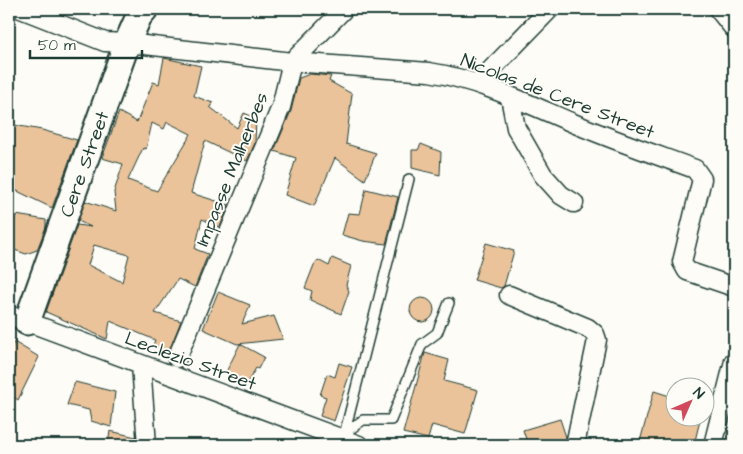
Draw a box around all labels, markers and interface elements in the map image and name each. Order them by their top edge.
scale bar [30,28,142,60]
text: 50 m [38,35,76,56]
street label: Nicolas de Cere Street [457,47,659,146]
street label: Impasse Malherbes [189,89,276,251]
street label: Cere Street [54,107,117,221]
street label: Leclezio Street [121,325,260,398]
north arrow [666,376,716,426]
text: N [688,383,709,404]

